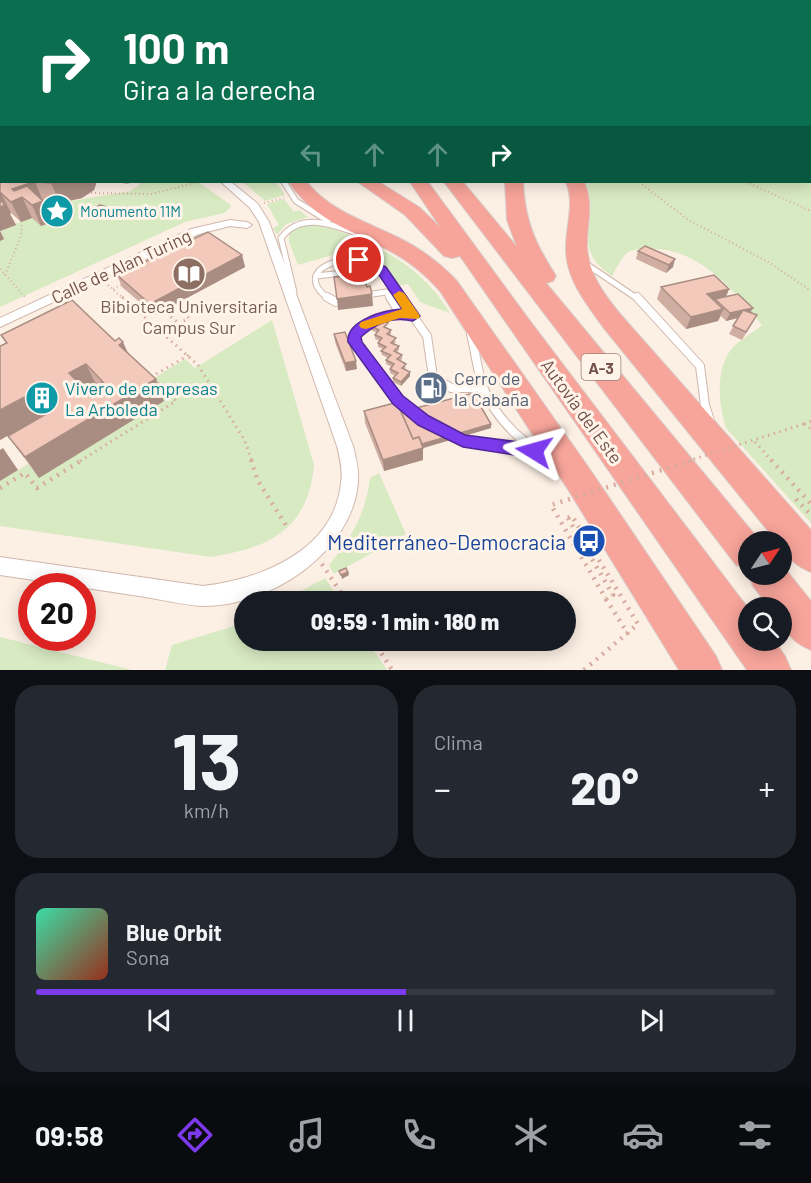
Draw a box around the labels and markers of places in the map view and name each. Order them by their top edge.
place icon: Monumento 11M [39,193,75,229]
place label: Monumento 11M [80,202,181,220]
pin [333,234,384,285]
library icon: Bibioteca Universitaria Campus Sur [171,256,207,292]
place label: Bibioteca Universitaria Campus Sur [100,295,278,338]
place label: Cerro de la Cabaña [454,367,529,410]
fuel station icon: Cerro de la Cabaña [413,370,449,406]
place label: Vivero de empresas La Arboleda [65,377,218,420]
building icon: Vivero de empresas La Arboleda [24,380,60,416]
bus stop icon: Mediterráneo-Democracia [571,523,607,559]
place label: Mediterráneo-Democracia [327,529,566,554]

